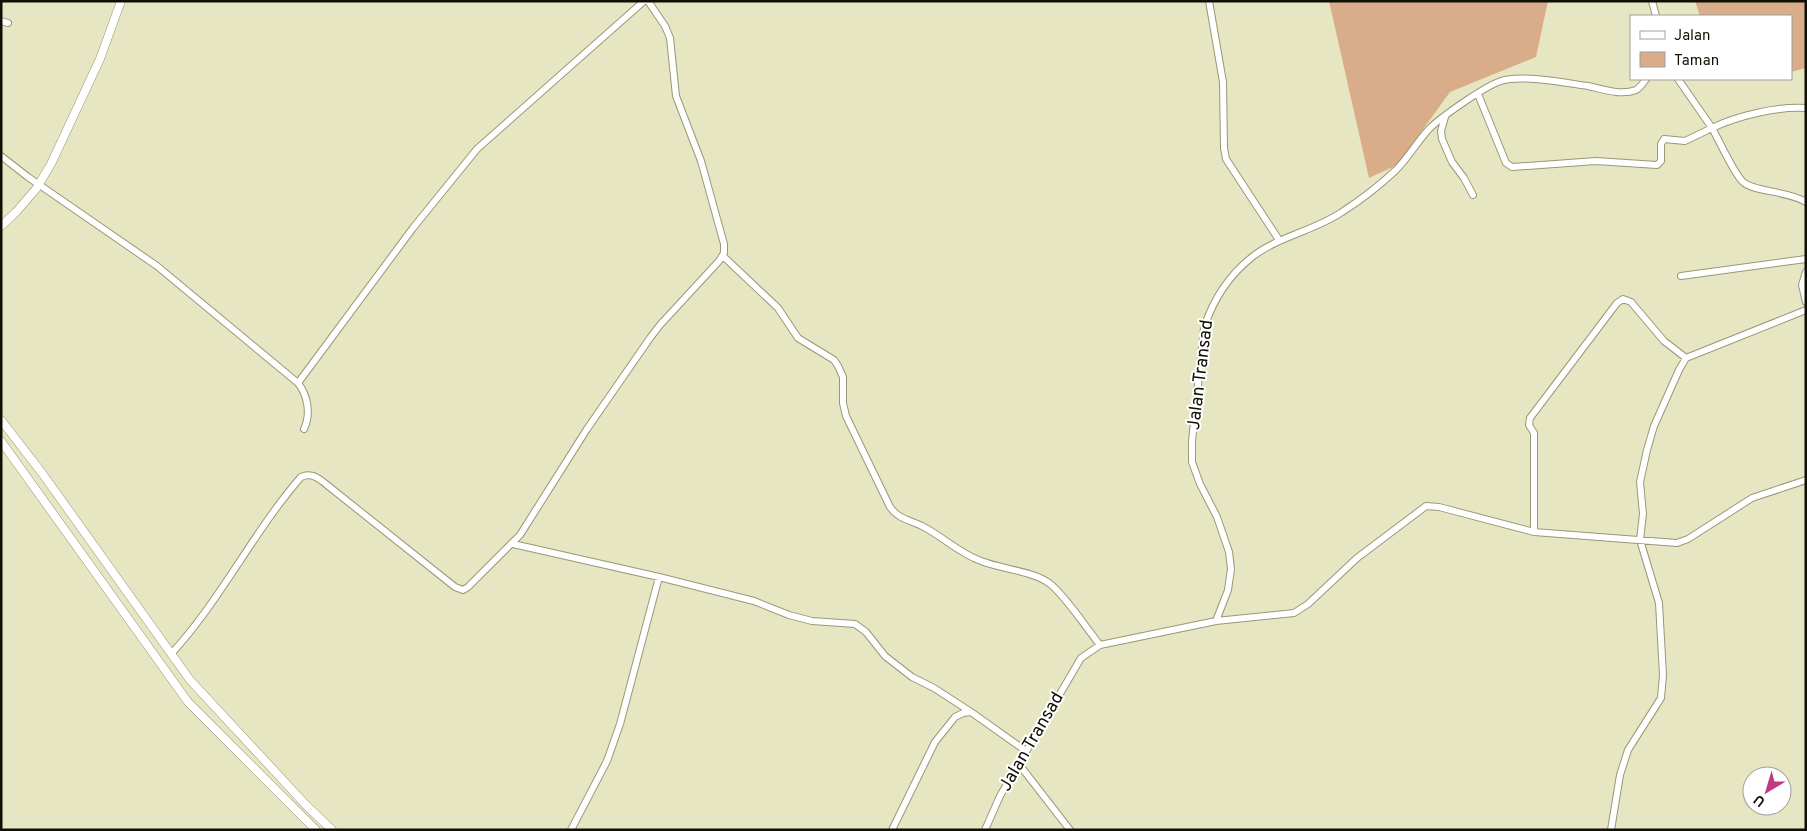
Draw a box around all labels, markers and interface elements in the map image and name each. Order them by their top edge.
legend [1630,15,1792,80]
text: Jalan [1674,27,1711,46]
text: Taman [1674,52,1719,71]
street label: Jalan Transad [1183,319,1219,431]
street label: Jalan Transad [994,688,1070,796]
north arrow [1742,766,1792,816]
text: U [1751,790,1769,810]

